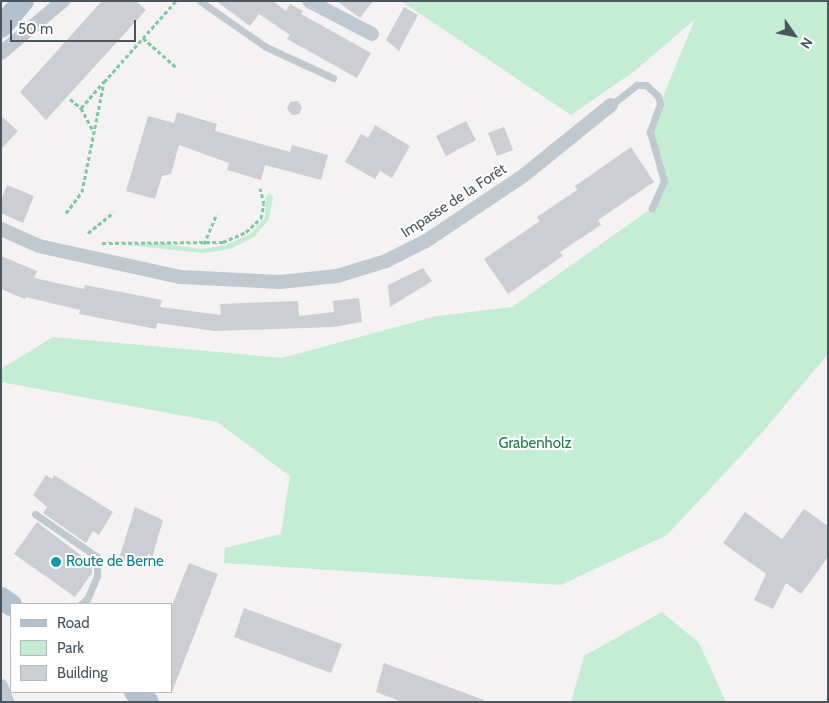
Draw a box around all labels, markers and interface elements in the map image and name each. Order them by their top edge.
scale bar [12,10,139,42]
north arrow [769,10,819,60]
text: 50 m [18,20,53,38]
text: N [796,34,817,52]
street label: Impasse de la Forêt [398,160,510,242]
park label: Grabenholz [498,435,572,453]
place label: Route de Berne [66,553,164,571]
marker: Route de Berne [50,556,62,568]
legend [10,603,172,693]
text: Road [57,614,90,632]
text: Park [57,639,84,657]
text: Building [57,664,108,682]

